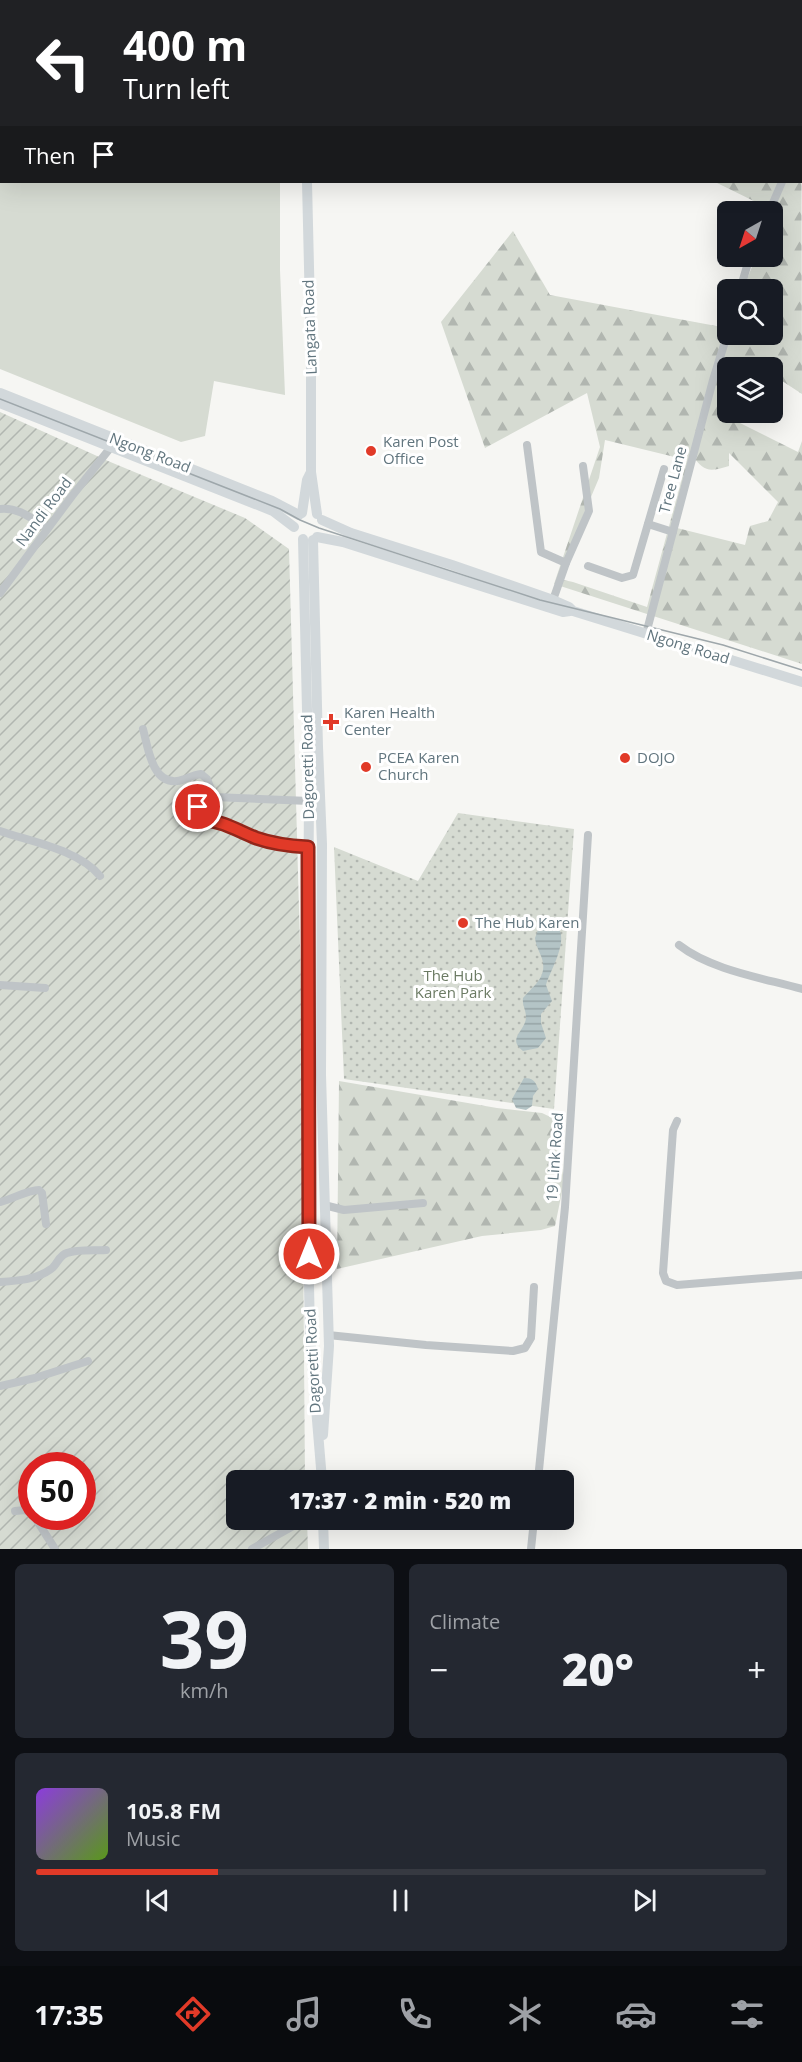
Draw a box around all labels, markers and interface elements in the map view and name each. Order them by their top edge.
text: 400 m [123,16,247,73]
icon: left [24,24,102,102]
text: Turn left [123,70,230,107]
icon: arrive [87,138,120,171]
text: Then [24,140,75,170]
north arrow [717,201,783,267]
map controls [717,201,783,423]
street label: Langata Road [297,279,321,375]
button: search [717,279,783,345]
button: layers [717,357,783,423]
street label: Ngong Road [107,427,194,477]
place label: Karen Post Office [383,431,459,468]
marker: Karen Post Office [364,444,378,458]
street label: Tree Lane [653,444,691,516]
street label: Nandi Road [11,473,76,550]
street label: Ngong Road [644,624,732,668]
place label: Karen Health Center [344,702,435,739]
marker: Karen Health Center [322,713,340,731]
street label: Dagoretti Road [296,714,318,820]
place label: PCEA Karen Church [378,747,459,784]
place label: DOJO [637,747,675,767]
marker: DOJO [618,751,632,765]
marker: PCEA Karen Church [359,760,373,774]
pin [172,781,223,832]
icon: arrive [181,790,214,823]
place label: The Hub Karen [475,912,579,932]
marker: The Hub Karen [456,916,470,930]
park label: The Hub Karen Park [415,965,491,1002]
street label: 19 Link Road [541,1112,567,1202]
position arrow [277,1222,341,1286]
street label: Dagoretti Road [299,1308,325,1414]
speed limit sign: 50 [18,1452,96,1530]
text: 17:37 · 2 min · 520 m [289,1485,511,1515]
text: 39 [160,1585,249,1691]
text: Climate [430,1608,500,1635]
text: 20° [562,1638,634,1699]
text: − [430,1647,448,1692]
text: + [747,1647,766,1692]
text: km/h [180,1677,229,1704]
text: 105.8 FM [126,1795,221,1825]
text: Music [126,1825,180,1852]
icon: previous [141,1884,174,1917]
icon: pause [384,1884,417,1917]
icon: next [628,1884,661,1917]
icon: directions [172,1993,214,2035]
icon: music [283,1993,325,2035]
icon: phone [394,1993,436,2035]
icon: climate [504,1993,546,2035]
icon: car [615,1993,657,2035]
icon: filters [726,1993,768,2035]
text: 17:35 [34,1996,104,2033]

